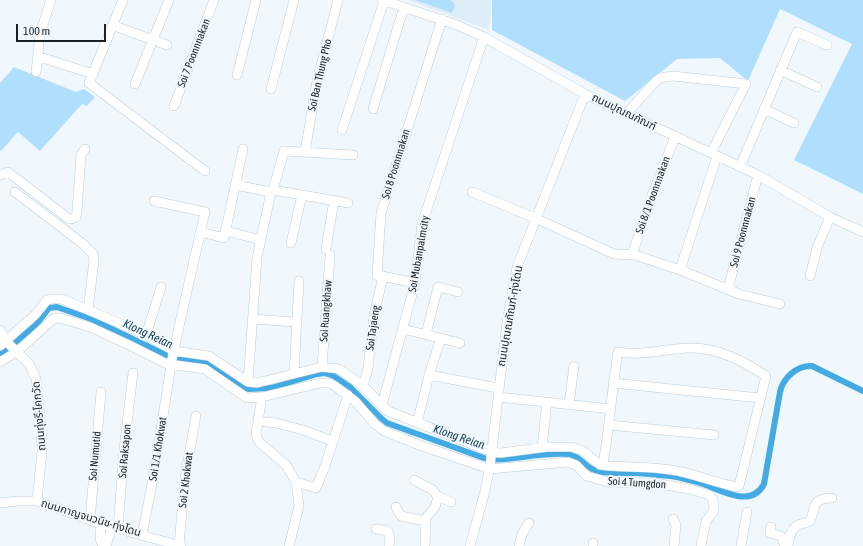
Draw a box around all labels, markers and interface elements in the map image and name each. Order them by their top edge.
scale bar [18,16,108,42]
street label: Soi 7 Poonnnakan [175,17,213,89]
text: 100 m [23,24,50,38]
street label: Soi Ban Thung Pho [305,38,335,112]
street label: ถนนปุณณกัณฑ์ [590,91,658,133]
street label: Soi 8 Poonnnakan [379,127,413,201]
street label: Soi 8/1 Poonnnakan [633,154,673,236]
street label: Soi 9 Poonnnakan [727,195,759,269]
street label: Soi Mubanpalmcity [406,215,432,293]
street label: ถนนปุณณกัณฑ์-ทุ่งโดน [495,264,525,368]
street label: Soi Ruangkhaw [317,280,335,342]
street label: Soi Tajaeng [363,304,383,352]
water label: Klong Reian [121,316,175,352]
street label: ถนนทุ่งรี-โคกวัด [29,381,49,451]
street label: Soi 1/1 Khokwat [146,416,170,482]
water label: Klong Reian [431,422,487,452]
street label: Soi Raksapon [116,424,134,478]
street label: Soi Numutid [86,431,104,481]
street label: Soi 2 Khokwat [176,451,196,509]
street label: Soi 4 Tumgdon [607,474,667,492]
street label: ถนนกาญจนวนิช-ทุ่งโดน [39,496,143,540]

